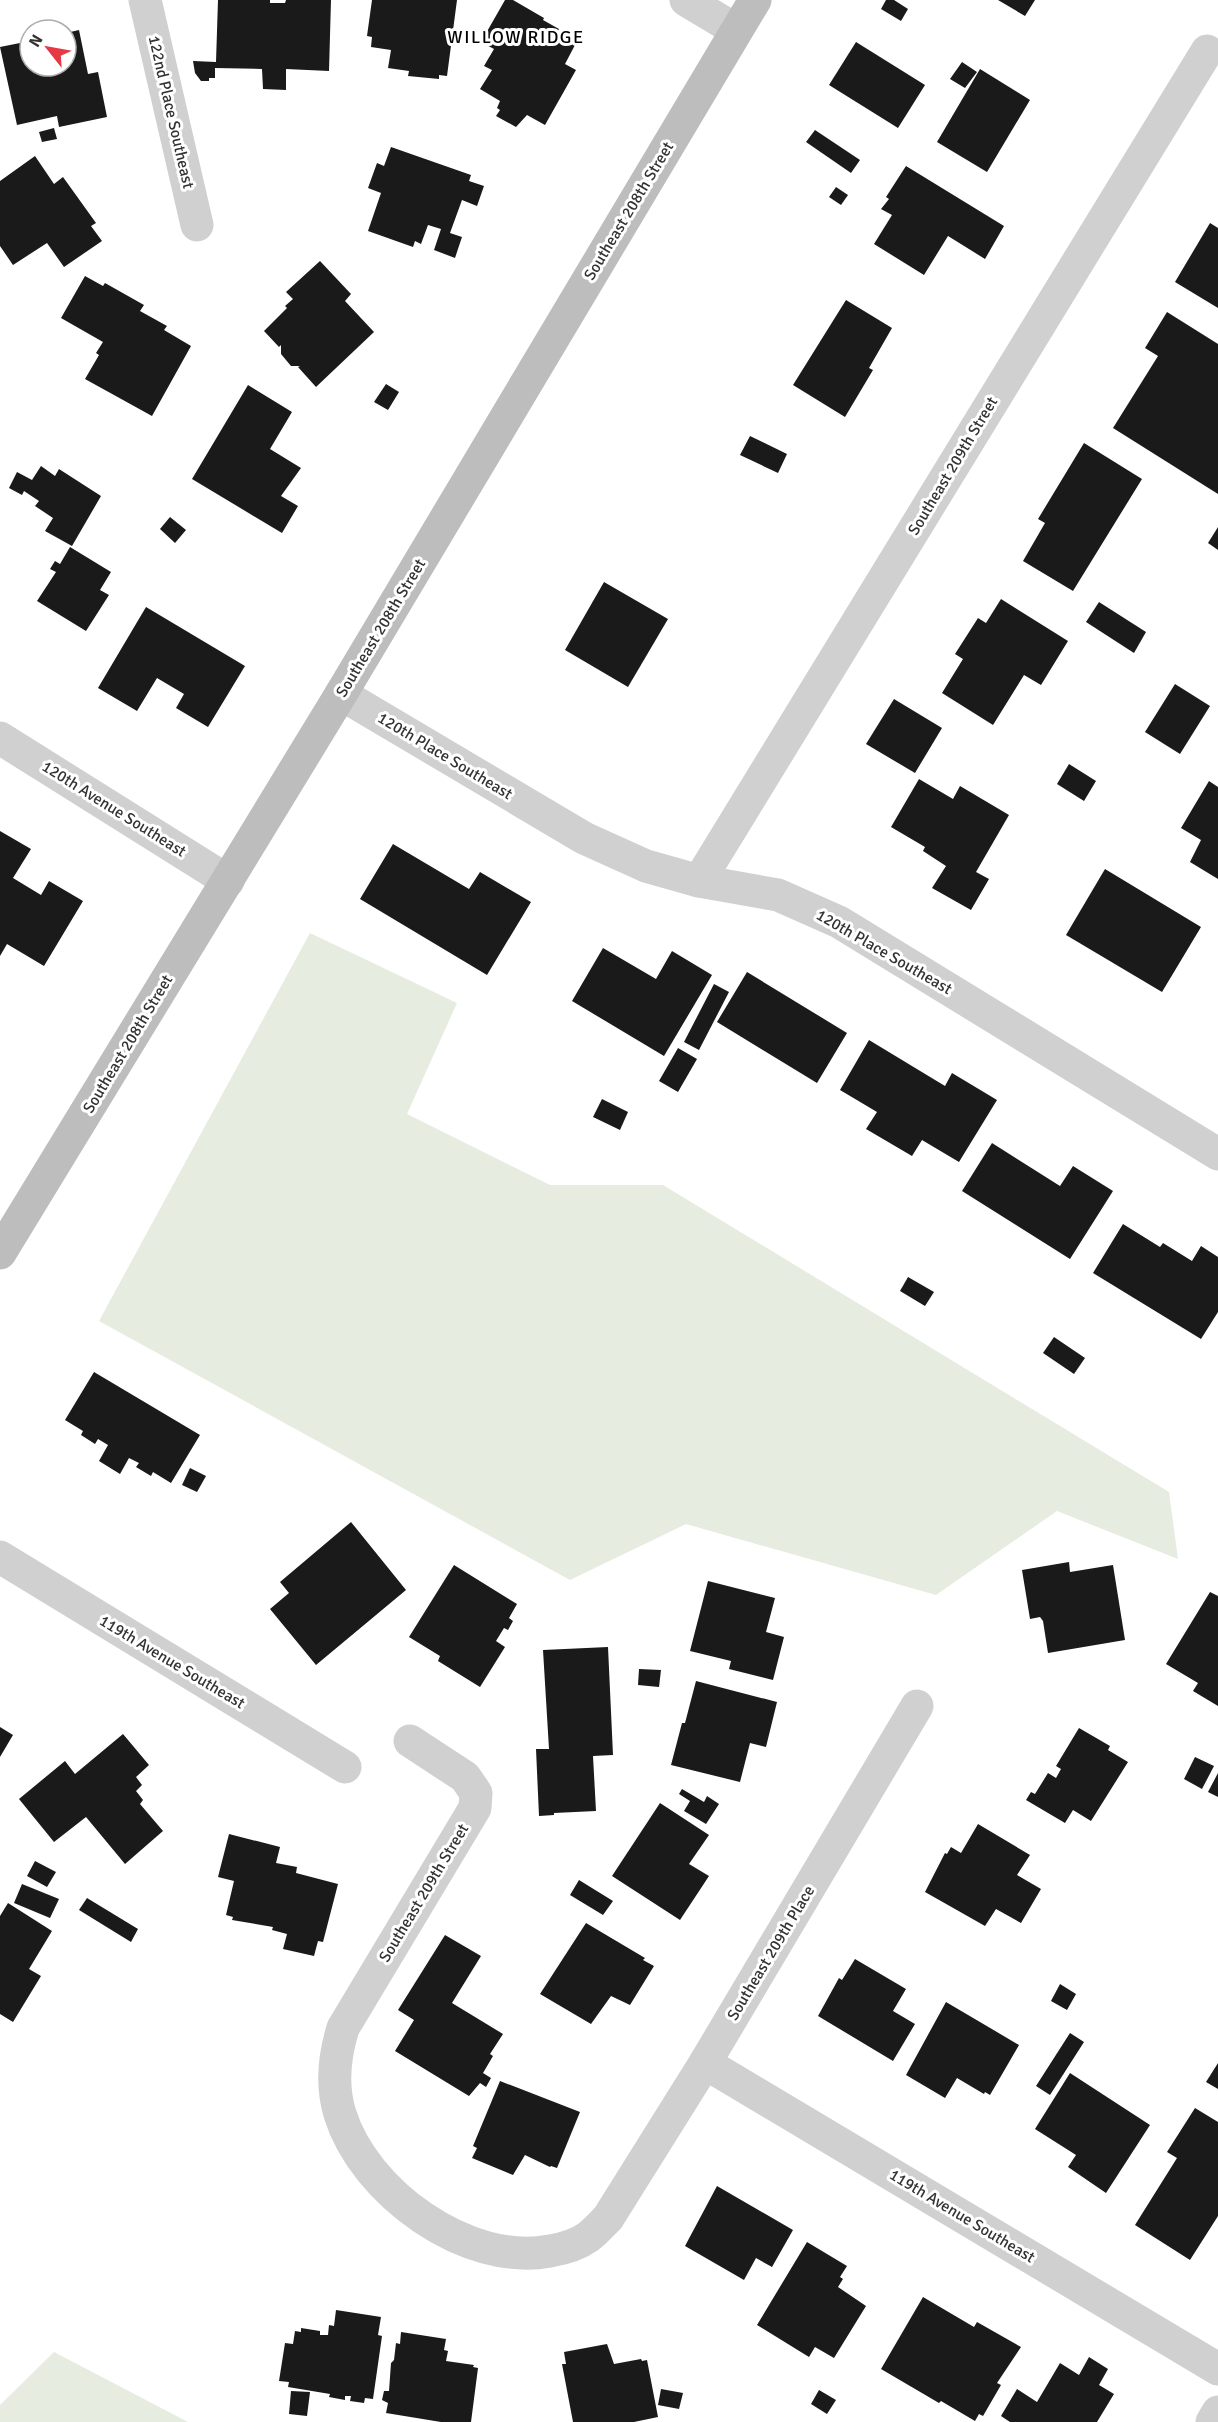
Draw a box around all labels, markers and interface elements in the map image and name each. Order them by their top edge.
north arrow [18,18,78,78]
district label: WILLOW RIDGE [447,26,585,48]
text: N [25,31,47,51]
street label: 122nd Place Southeast [144,34,198,191]
street label: Southeast 208th Street [580,138,678,284]
street label: Southeast 209th Street [904,393,1002,539]
street label: Southeast 208th Street [332,555,430,701]
street label: 120th Place Southeast [374,708,516,804]
street label: 120th Avenue Southeast [38,756,190,862]
street label: 120th Place Southeast [812,905,956,999]
street label: Southeast 208th Street [79,971,177,1117]
street label: 119th Avenue Southeast [96,1611,249,1714]
street label: Southeast 209th Street [375,1820,473,1966]
street label: Southeast 209th Place [723,1882,819,2024]
street label: 119th Avenue Southeast [886,2165,1039,2268]

